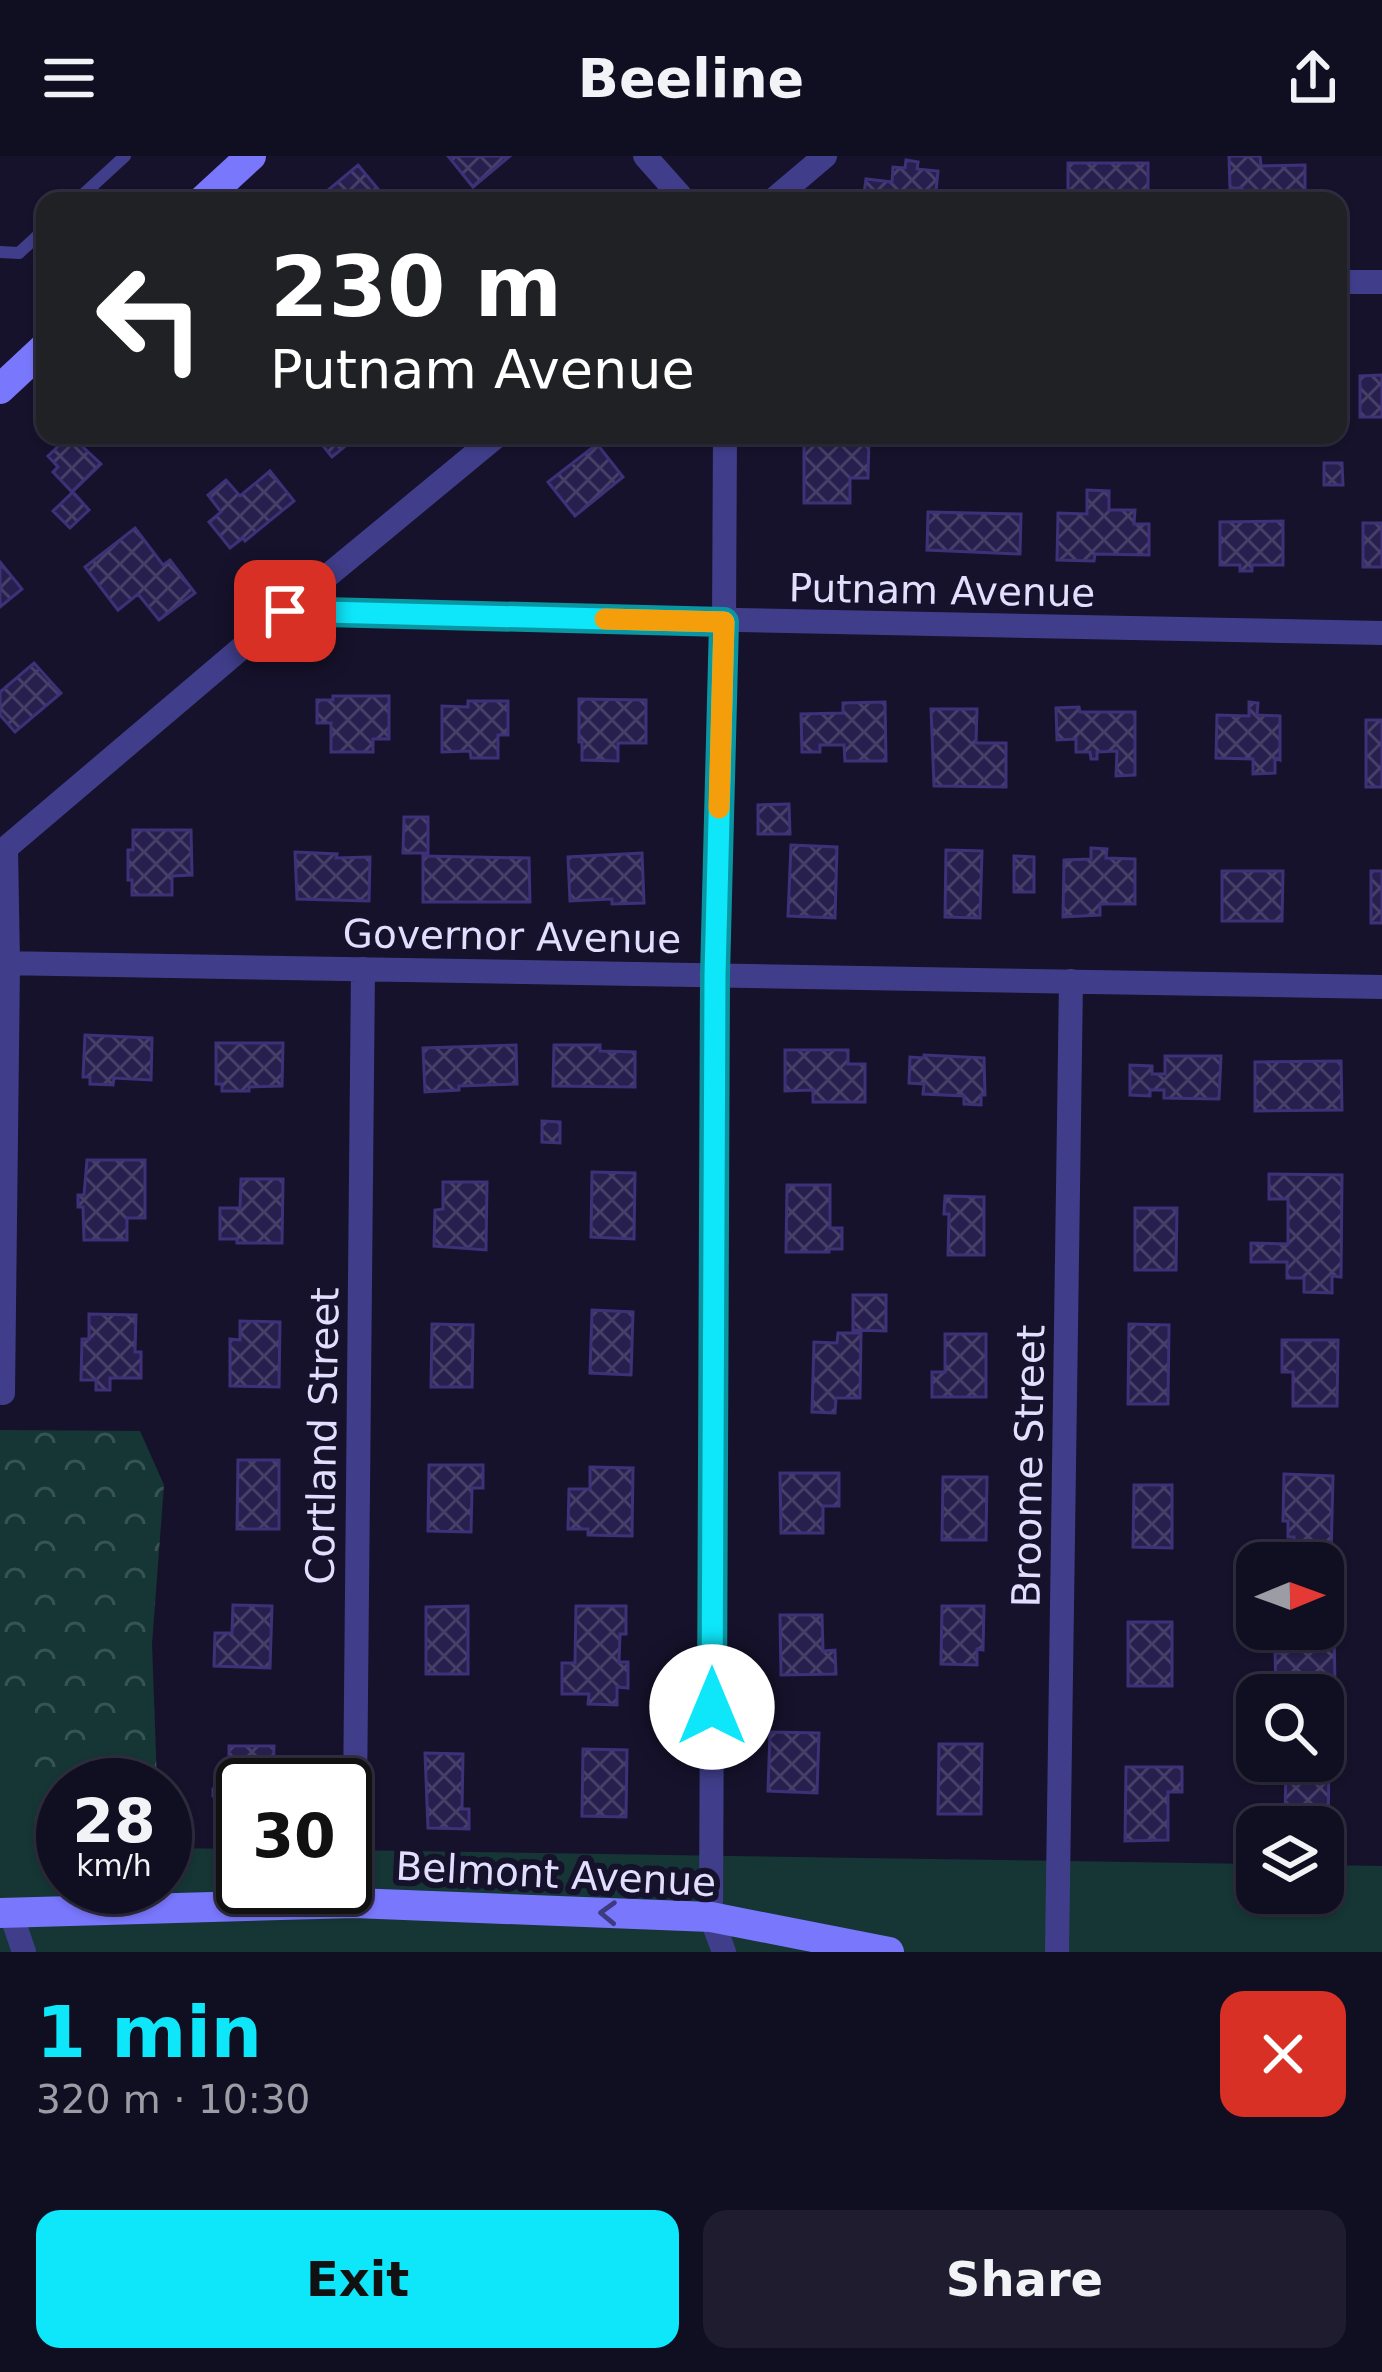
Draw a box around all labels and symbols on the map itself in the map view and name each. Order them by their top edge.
pin [234,560,336,662]
street label: Putnam Avenue [788,565,1096,616]
street label: Governor Avenue [342,911,682,962]
street label: Cortland Street [297,1287,348,1585]
street label: Broome Street [1004,1324,1053,1608]
north arrow [1236,1542,1344,1650]
position arrow [649,1644,775,1770]
speed limit sign: 30 [216,1758,372,1914]
street label: Belmont Avenue [395,1844,717,1905]
one-way arrow [598,1901,617,1927]

